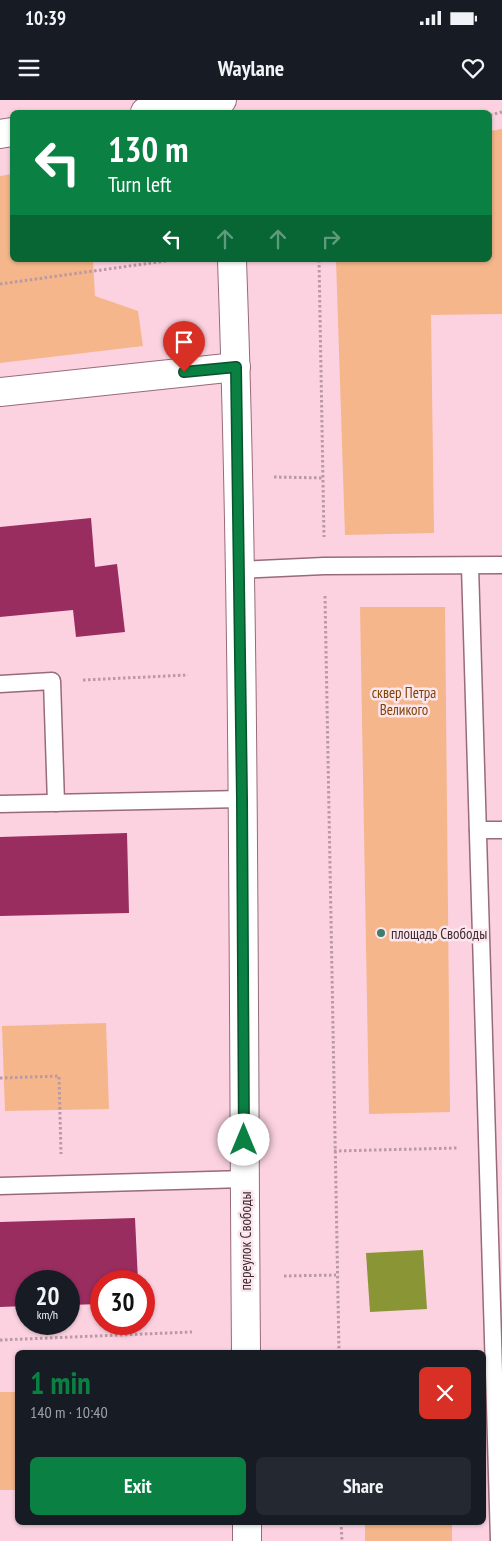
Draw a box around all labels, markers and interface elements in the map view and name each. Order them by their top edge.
text: 10:39 [25,6,66,30]
icon: menu [15,54,43,82]
text: Waylane [218,54,284,82]
icon: heart [459,54,487,82]
text: 130 m [108,126,189,172]
icon: left [25,130,90,195]
text: Turn left [108,170,172,198]
icon: left [158,225,186,253]
icon: ahead [211,225,239,253]
icon: ahead [264,225,292,253]
icon: right [317,225,345,253]
pin [163,321,205,372]
icon: arrive [170,328,198,356]
park label: сквер Петра Великого [372,683,436,719]
place label: площадь Свободы [391,924,487,943]
marker: площадь Свободы [375,927,387,939]
position arrow [217,1113,269,1165]
street label: переулок Свободы [236,1191,255,1291]
speed limit sign: 30 [90,1270,155,1335]
text: 20 [36,1280,59,1312]
text: km/h [37,1307,58,1322]
text: 1 min [30,1363,91,1402]
button: close [419,1367,471,1419]
text: 140 m · 10:40 [30,1402,108,1422]
button: Exit [30,1457,246,1515]
button: Share [256,1457,471,1515]

